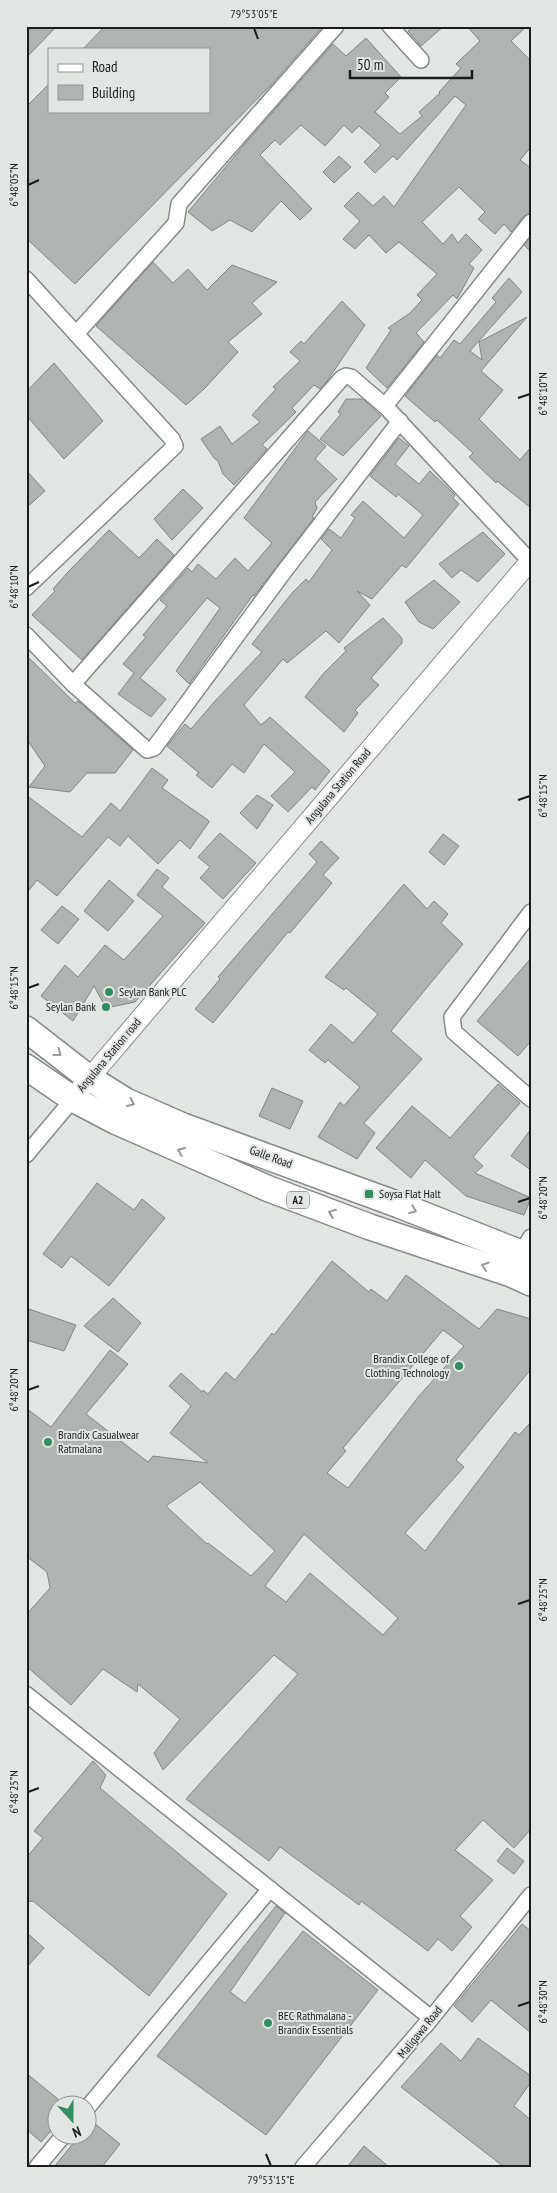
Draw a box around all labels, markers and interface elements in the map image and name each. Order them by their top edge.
text: 79°53'05"E [230,6,278,21]
legend [48,48,210,112]
scale bar [350,48,472,80]
text: 50 m [357,55,383,74]
text: Road [92,57,118,76]
text: Building [92,83,135,102]
text: 6°48'05"N [6,163,21,207]
text: 6°48'10"N [535,372,550,416]
text: 6°48'10"N [6,565,21,609]
street label: Angulana Station Road [302,745,374,827]
text: 6°48'15"N [535,774,550,818]
text: 6°48'15"N [6,966,21,1010]
place label: Seylan Bank PLC [119,984,187,999]
marker: Seylan Bank PLC [103,986,115,998]
place label: Seylan Bank [46,999,96,1014]
marker: Seylan Bank [100,1001,112,1013]
street label: Angulana Station road [73,1015,144,1095]
one-way arrow [52,1048,61,1057]
one-way arrow [126,1096,135,1107]
street label: Galle Road [248,1142,295,1171]
one-way arrow [178,1146,186,1156]
text: 6°48'20"N [535,1176,550,1220]
place label: Soysa Flat Halt [379,1186,442,1201]
marker: Soysa Flat Halt [363,1188,375,1200]
road number: A2 [287,1192,309,1208]
one-way arrow [408,1204,417,1215]
one-way arrow [328,1209,336,1219]
one-way arrow [482,1261,490,1271]
place label: Brandix College of Clothing Technology [365,1351,450,1380]
marker: Brandix College of Clothing Technology [453,1360,465,1372]
text: 6°48'20"N [6,1368,21,1412]
place label: Brandix Casualwear Ratmalana [58,1427,140,1456]
marker: Brandix Casualwear Ratmalana [42,1436,54,1448]
text: 6°48'25"N [535,1578,550,1622]
text: 6°48'25"N [6,1770,21,1814]
text: 6°48'30"N [535,1980,550,2024]
street label: Maligawa Road [394,2003,445,2061]
place label: BEC Rathmalana - Brandix Essentials [278,2008,353,2037]
marker: BEC Rathmalana - Brandix Essentials [262,2017,274,2029]
north arrow [48,2096,98,2146]
text: N [70,2122,83,2142]
text: 79°53'15"E [247,2172,295,2187]

